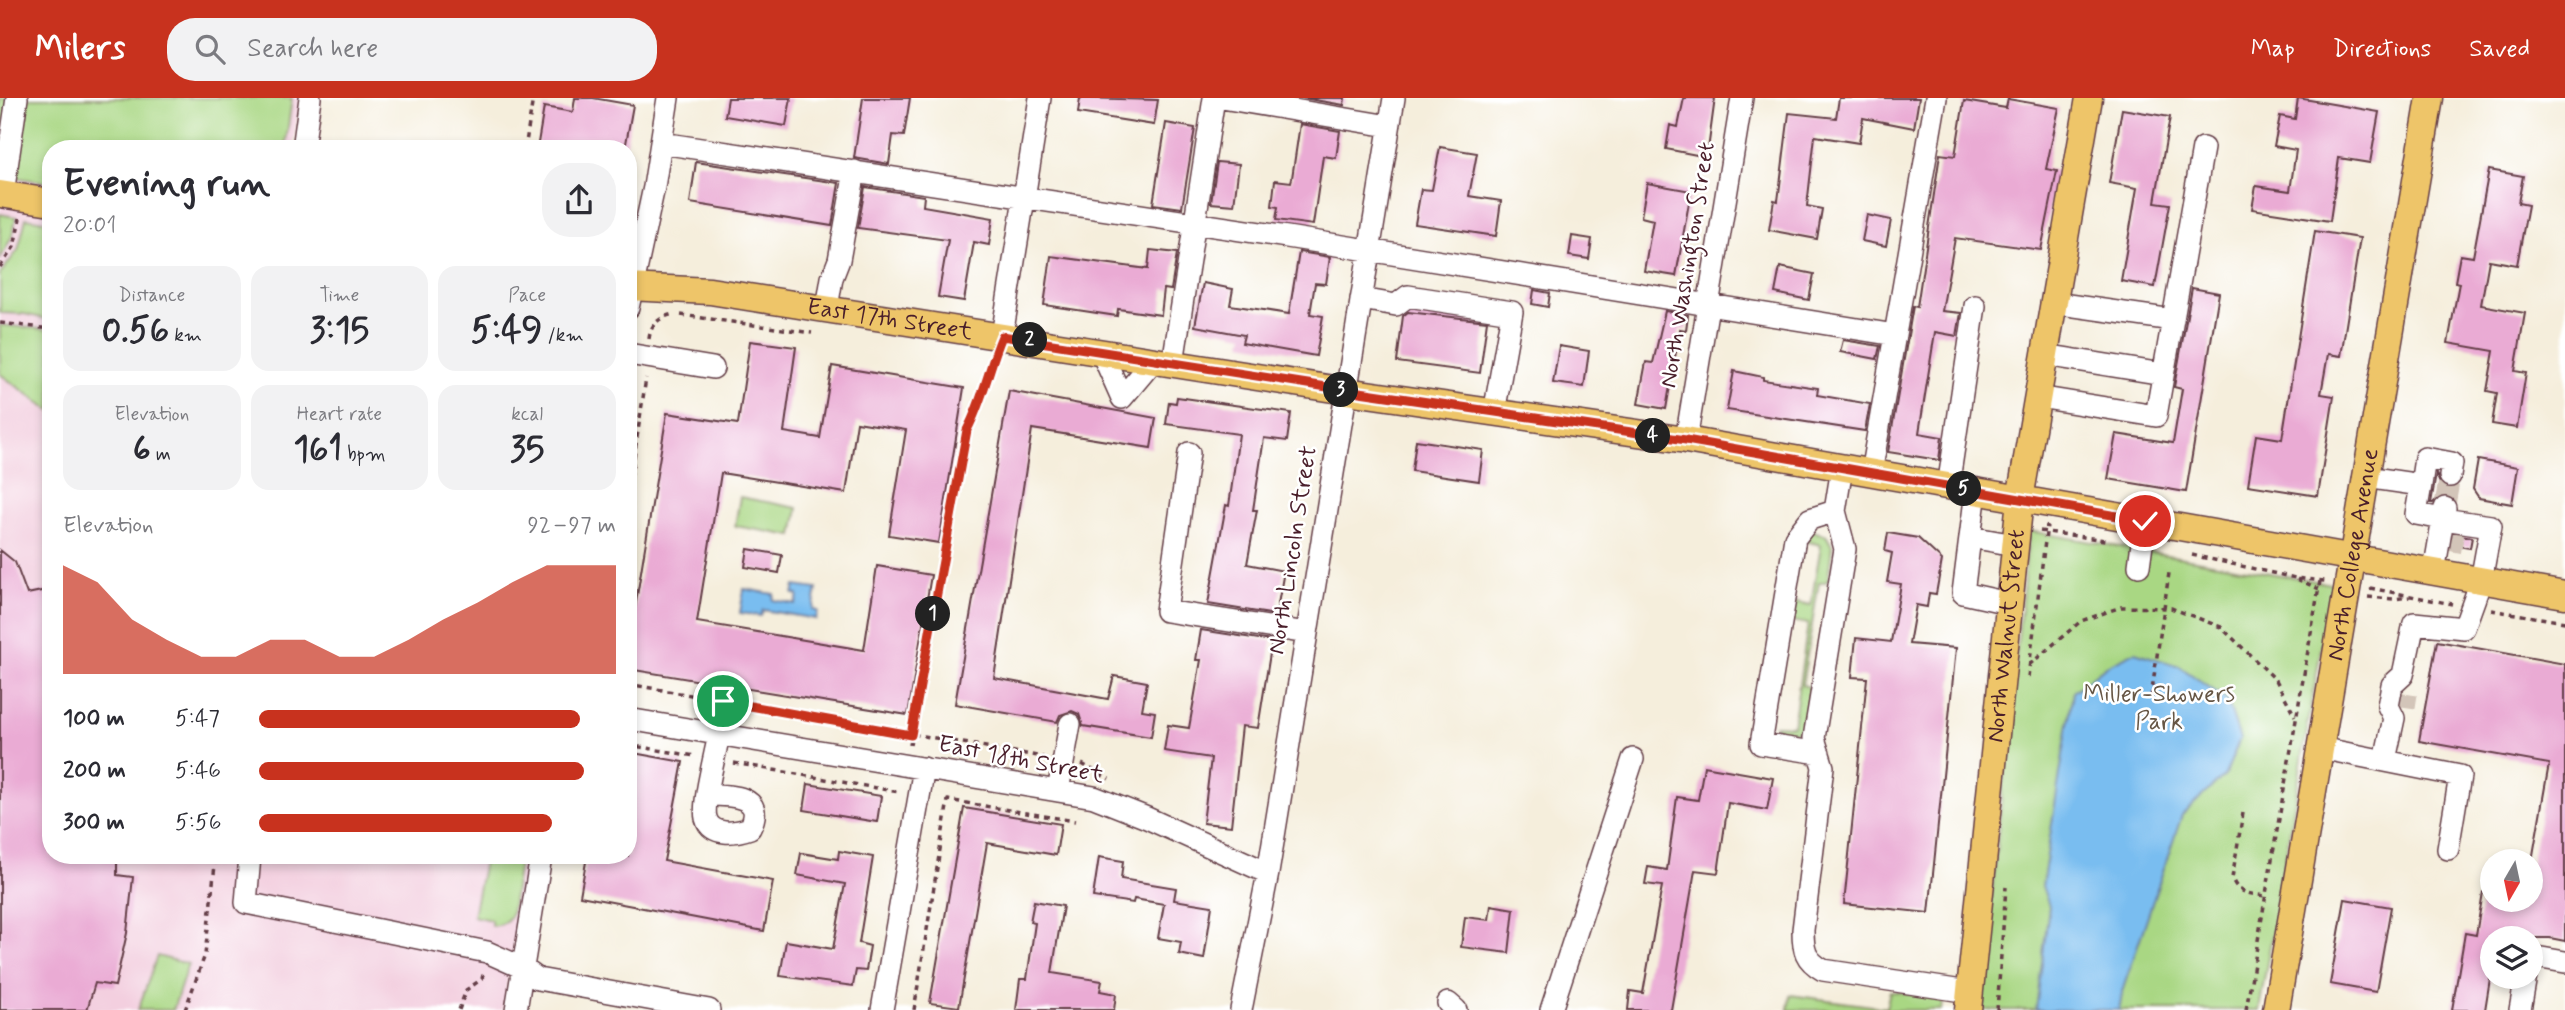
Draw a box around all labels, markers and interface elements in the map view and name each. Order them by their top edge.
search box [167,18,657,81]
text: Milers [35,27,125,71]
icon: search [191,30,229,68]
text: Search here [247,32,378,66]
text: Map [2251,34,2295,65]
text: Directions [2333,34,2431,65]
text: Saved [2469,34,2530,65]
street label: North Washington Street [1653,140,1726,391]
text: Evening run [63,160,270,209]
button: share [542,163,616,237]
text: 20:01 [63,211,116,241]
text: Distance [118,283,185,308]
text: Time [320,283,359,308]
text: Pace [508,283,546,308]
street label: East 17th Street [805,291,975,348]
text: 0.56 [102,308,169,354]
text: 3:15 [310,308,369,354]
text: 5:49 [471,308,542,354]
pin: 2 [1012,322,1048,358]
text: km [169,323,202,348]
text: /km [542,323,584,348]
text: 2 [1025,327,1034,352]
pin: 3 [1324,372,1358,408]
text: 3 [1336,377,1345,402]
text: Elevation [114,402,189,427]
text: Heart rate [297,402,382,427]
text: kcal [511,402,543,427]
pin: 4 [1636,418,1670,454]
text: 4 [1647,423,1658,448]
text: 6 [133,427,151,473]
text: 161 [293,427,342,473]
text: 35 [510,427,544,473]
text: m [151,442,171,467]
text: bpm [342,442,386,467]
street label: North Lincoln Street [1261,443,1325,657]
street label: North College Avenue [2320,446,2386,663]
pin: 5 [1946,472,1982,506]
text: 5 [1958,476,1969,501]
pin [2115,491,2175,551]
icon: check [2126,502,2164,540]
text: Elevation [63,511,154,541]
text: 92–97 m [527,511,616,541]
street label: North Walnut Street [1980,528,2032,744]
pin: 1 [916,596,950,632]
text: 1 [928,601,937,626]
pin [693,671,753,731]
park label: Miller-Showers Park [2083,679,2235,738]
icon: arrive [704,682,742,720]
text: 100 m [63,704,125,734]
text: 5:47 [175,704,220,734]
street label: East 18th Street [936,729,1106,791]
text: 200 m [63,756,126,786]
text: 5:46 [175,756,221,786]
text: 300 m [63,808,125,838]
text: 5:56 [175,808,221,838]
north arrow [2480,849,2543,912]
map controls [2480,849,2543,989]
button: layers [2480,926,2543,989]

